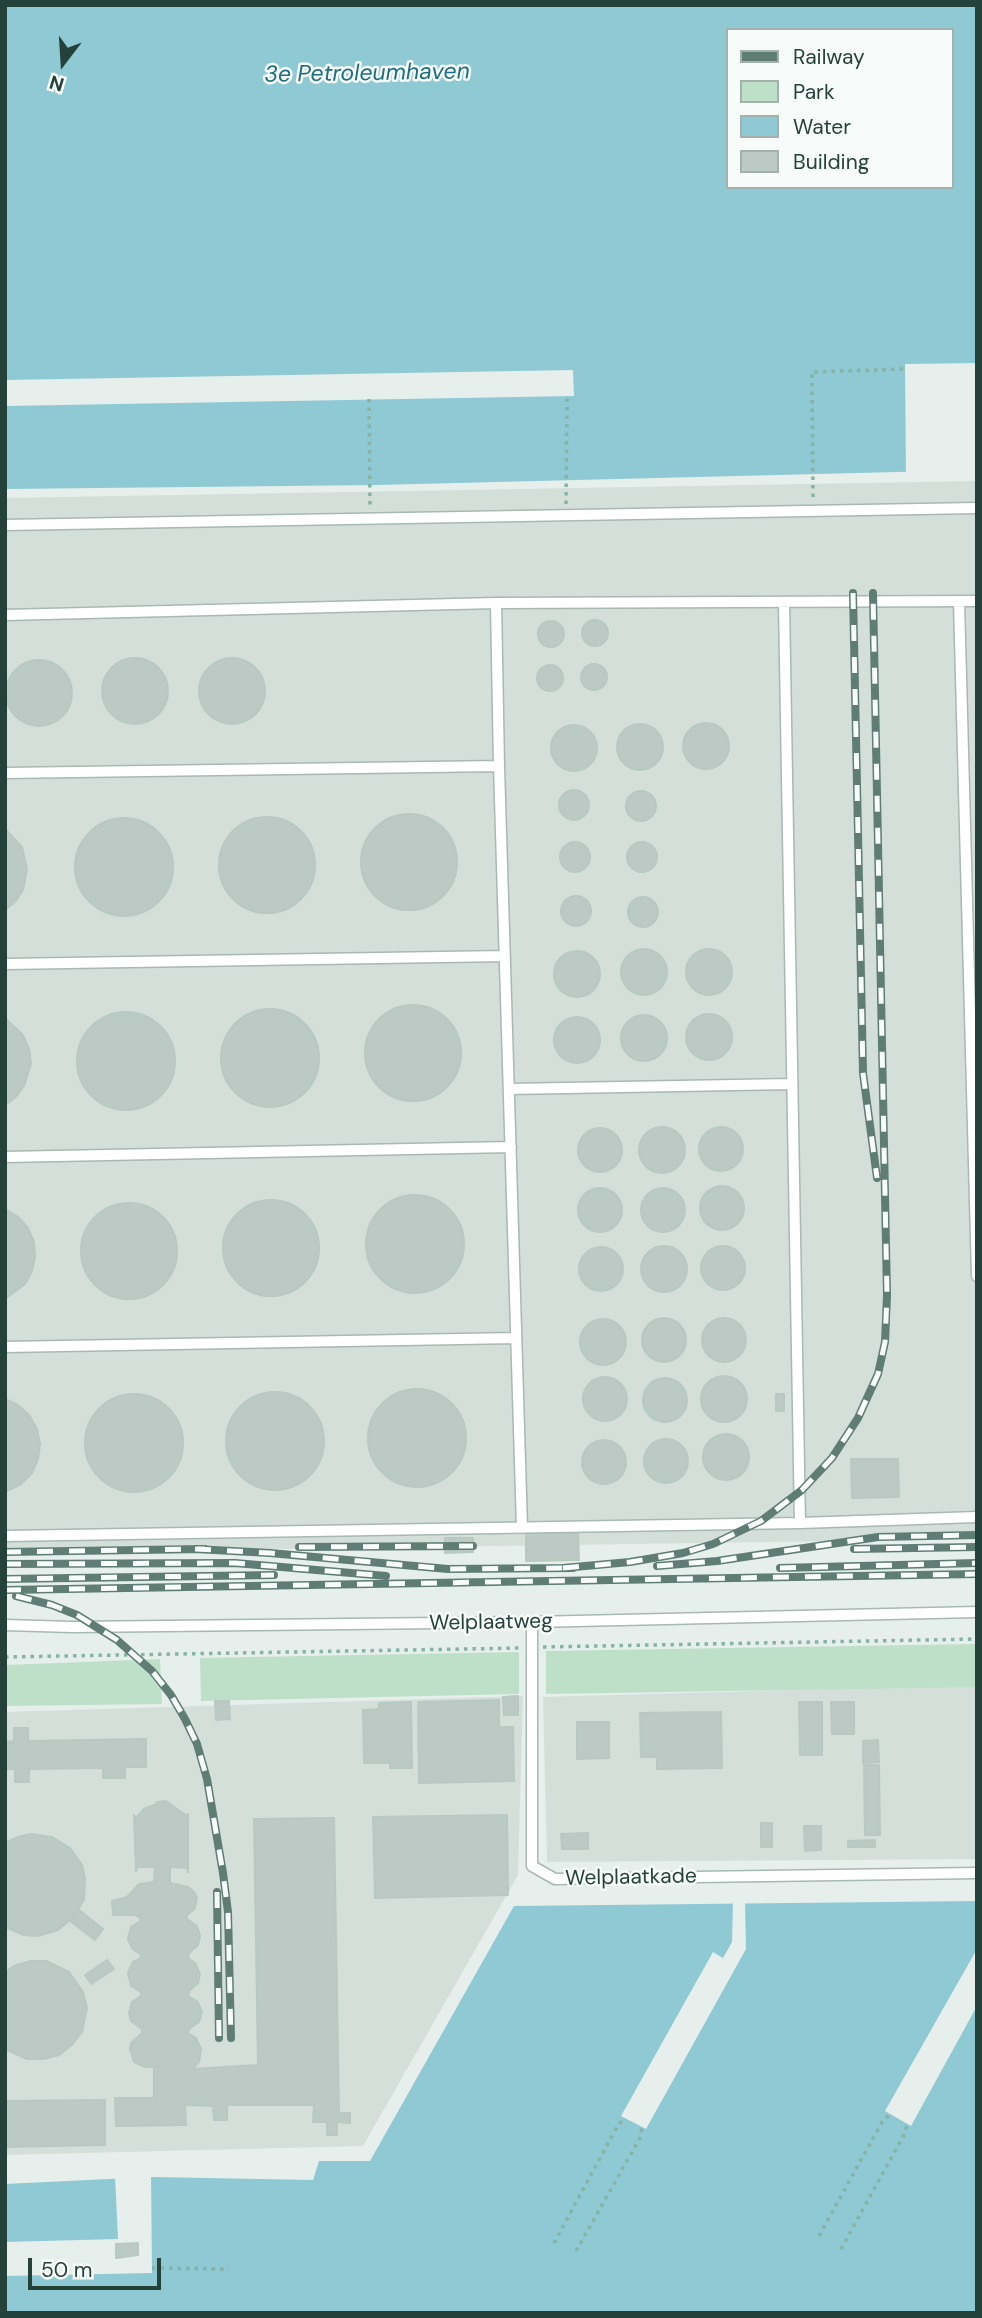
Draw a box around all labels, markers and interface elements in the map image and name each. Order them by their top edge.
north arrow [28,28,98,98]
legend [726,28,954,189]
text: Railway [793,43,865,71]
water label: 3e Petroleumhaven [264,58,470,90]
text: N [46,70,67,98]
text: Park [793,78,834,106]
text: Water [793,113,851,141]
text: Building [793,148,869,176]
street label: Welplaatweg [429,1609,553,1637]
street label: Welplaatkade [565,1864,697,1892]
scale bar [32,2244,164,2288]
text: 50 m [41,2256,92,2284]

